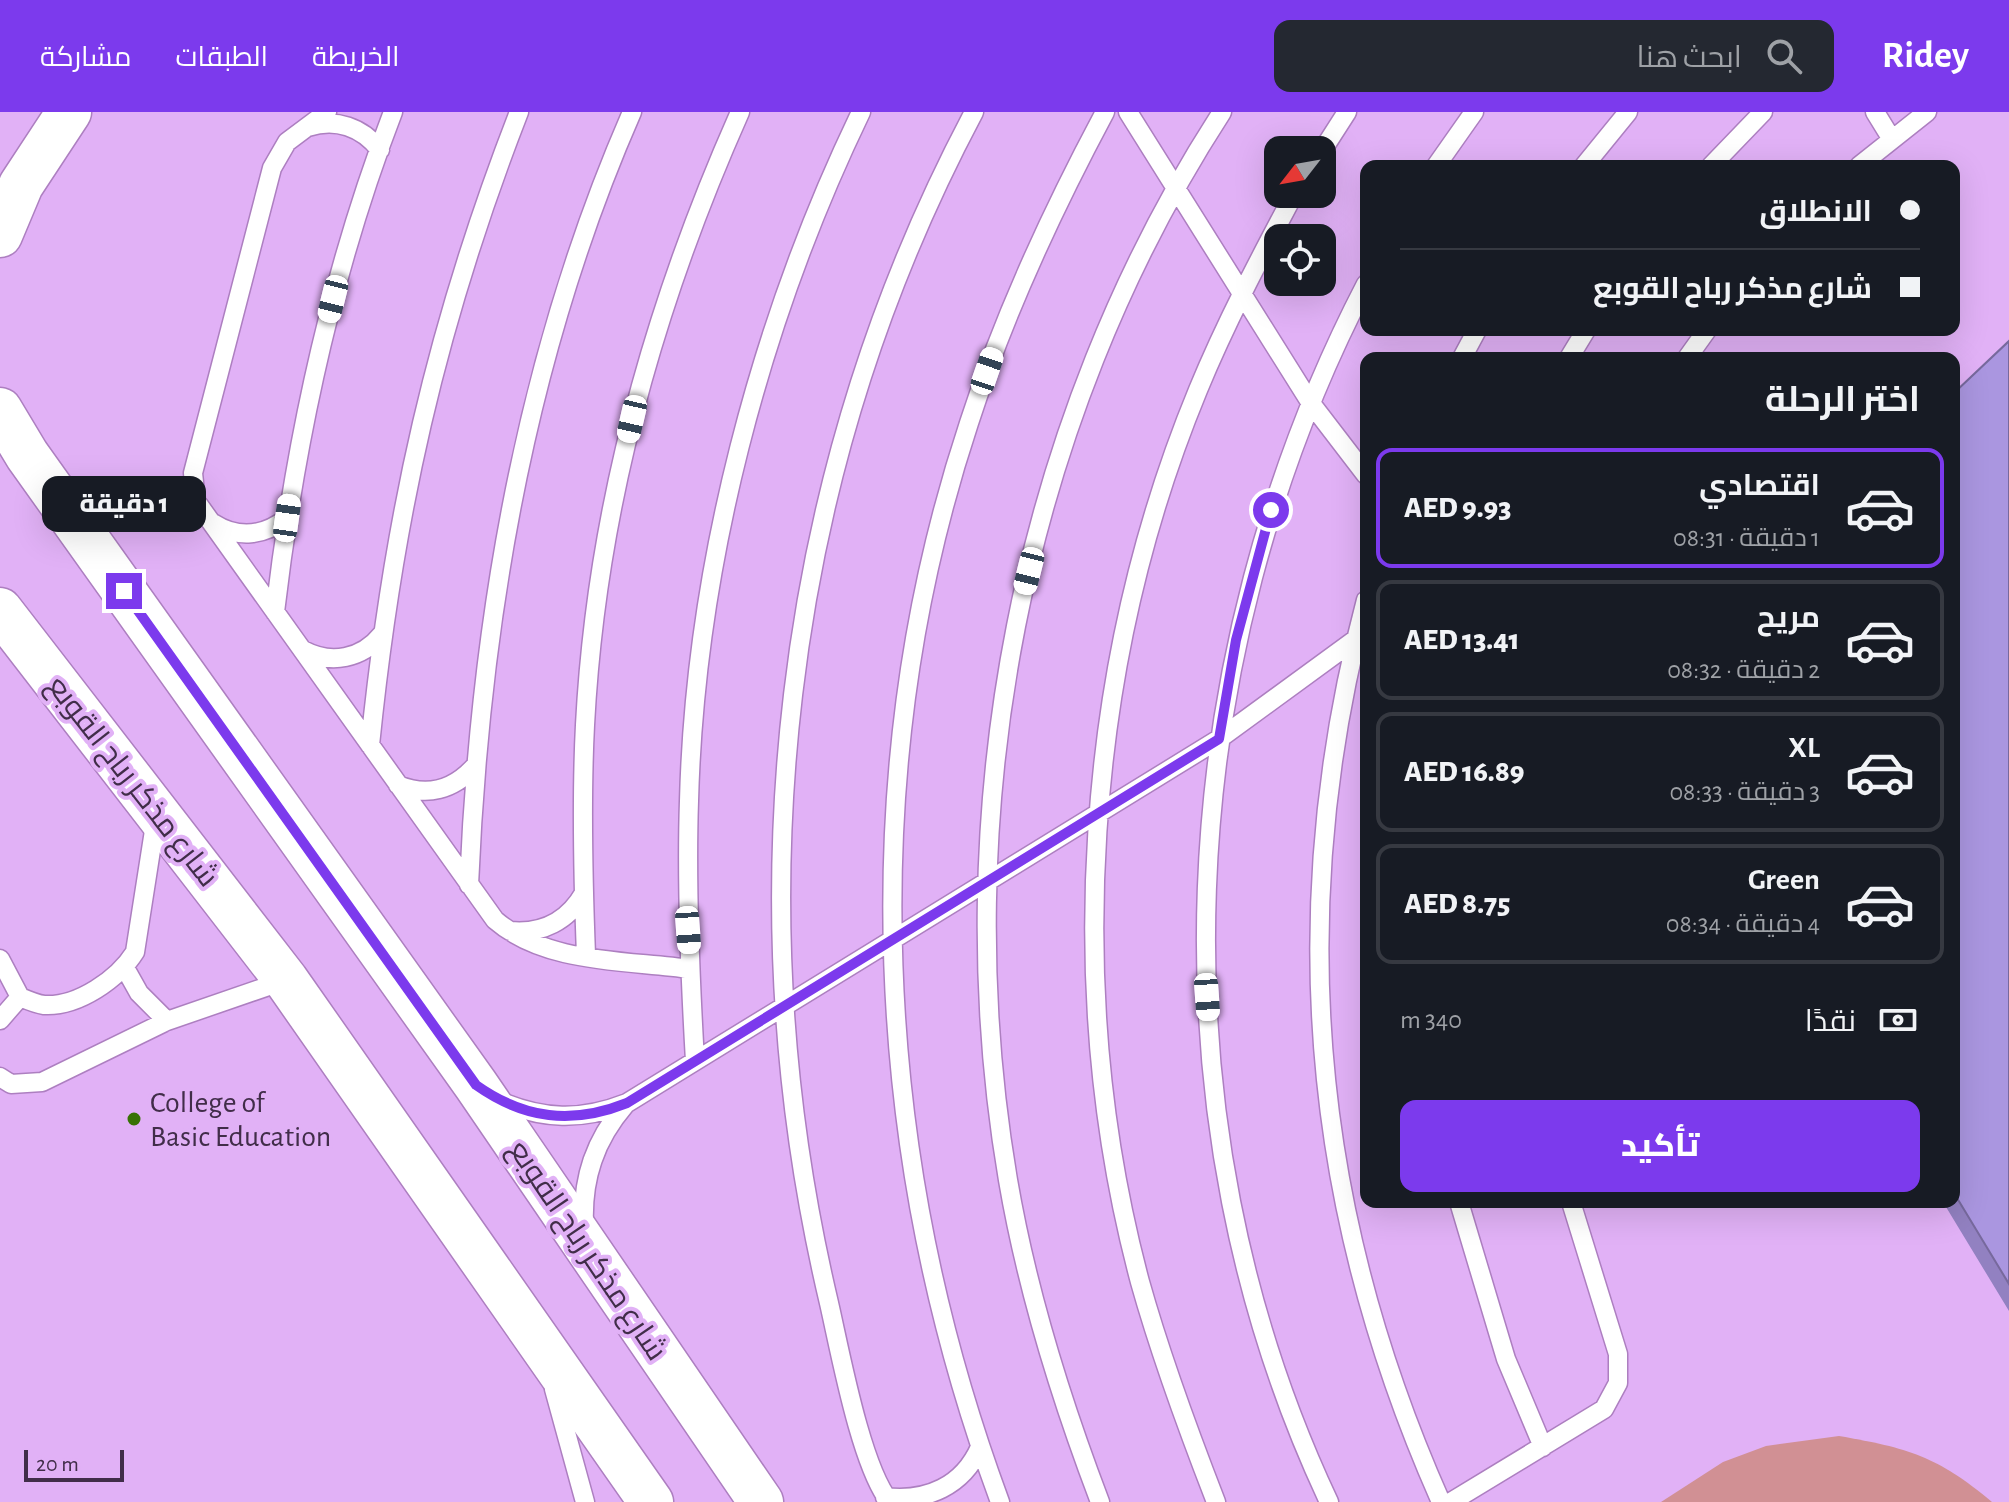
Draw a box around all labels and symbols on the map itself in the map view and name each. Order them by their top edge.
north arrow [1264,136,1336,208]
car [316,273,350,325]
car [968,344,1006,398]
car [615,393,649,445]
callout: 1 دقيقة [42,475,206,531]
route start [1253,492,1289,528]
car [272,493,302,543]
car [1012,545,1046,597]
route end [106,573,142,609]
street label: شارع مذكر رباح القوبع [38,671,223,895]
car [674,905,702,955]
car [1193,972,1221,1022]
place label: College of Basic Education [150,1088,331,1152]
marker: College of Basic Education [125,1110,143,1128]
street label: شارع مذكر رباح القوبع [499,1135,672,1368]
scale bar [24,1446,124,1482]

